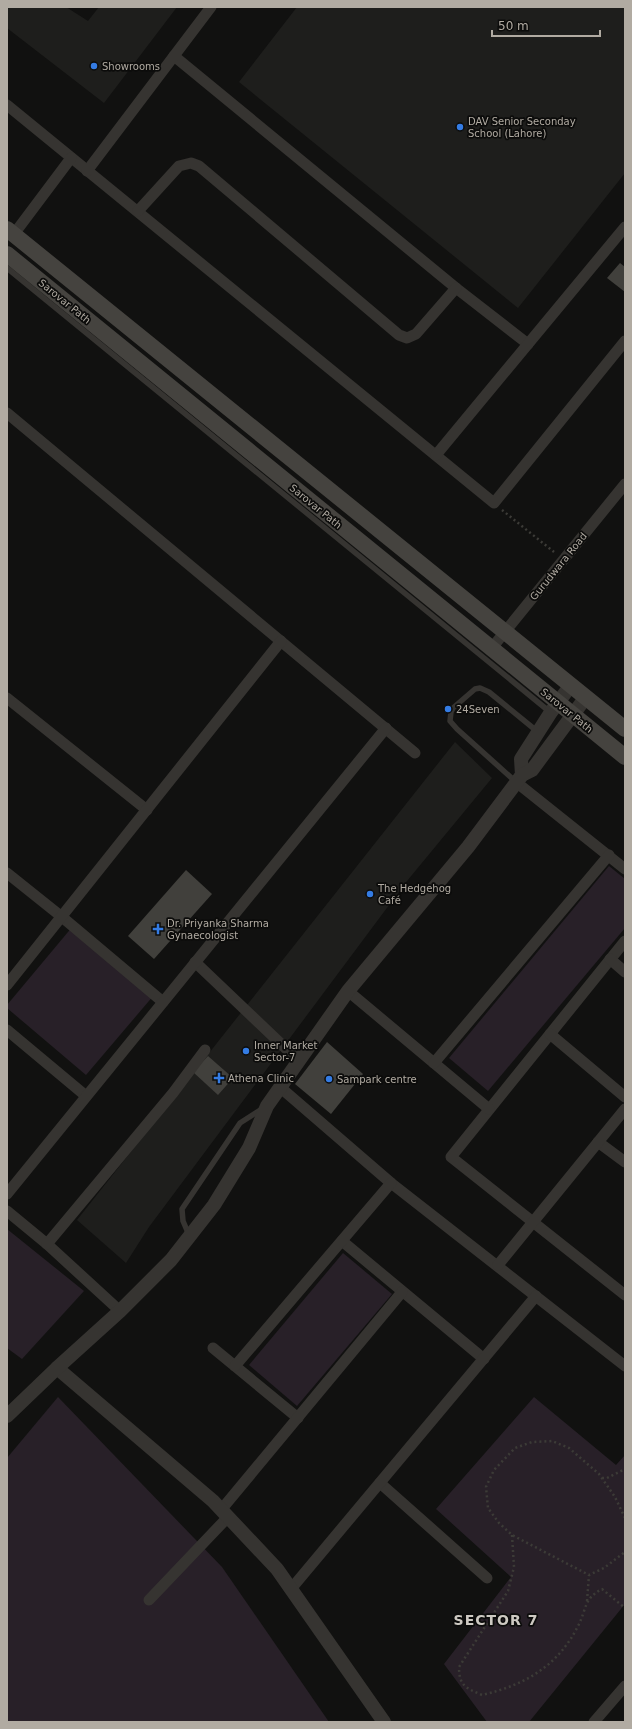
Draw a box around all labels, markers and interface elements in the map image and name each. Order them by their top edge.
scale bar [492,12,600,38]
text: 50 m [498,19,529,33]
marker: Showrooms [89,61,99,71]
place label: Showrooms [102,61,160,72]
place label: DAV Senior Seconday School (Lahore) [468,116,576,139]
marker: DAV Senior Seconday School (Lahore) [455,122,465,132]
street label: Sarovar Path [36,277,93,326]
street label: Sarovar Path [287,482,344,531]
street label: Gurudwara Road [528,530,589,602]
street label: Sarovar Path [538,686,595,735]
marker: 24Seven [443,704,453,714]
place label: 24Seven [456,704,500,715]
place label: The Hedgehog Café [377,883,451,906]
marker: The Hedgehog Café [365,889,375,899]
place label: Dr. Priyanka Sharma Gynaecologist [167,918,269,941]
marker: Dr. Priyanka Sharma Gynaecologist [152,923,164,935]
place label: Inner Market Sector-7 [254,1040,318,1063]
marker: Inner Market Sector-7 [241,1046,251,1056]
marker: Athena Clinic [213,1072,225,1084]
place label: Athena Clinic [228,1073,294,1084]
marker: Sampark centre [324,1074,334,1084]
place label: Sampark centre [337,1074,417,1085]
district label: SECTOR 7 [454,1612,538,1628]

